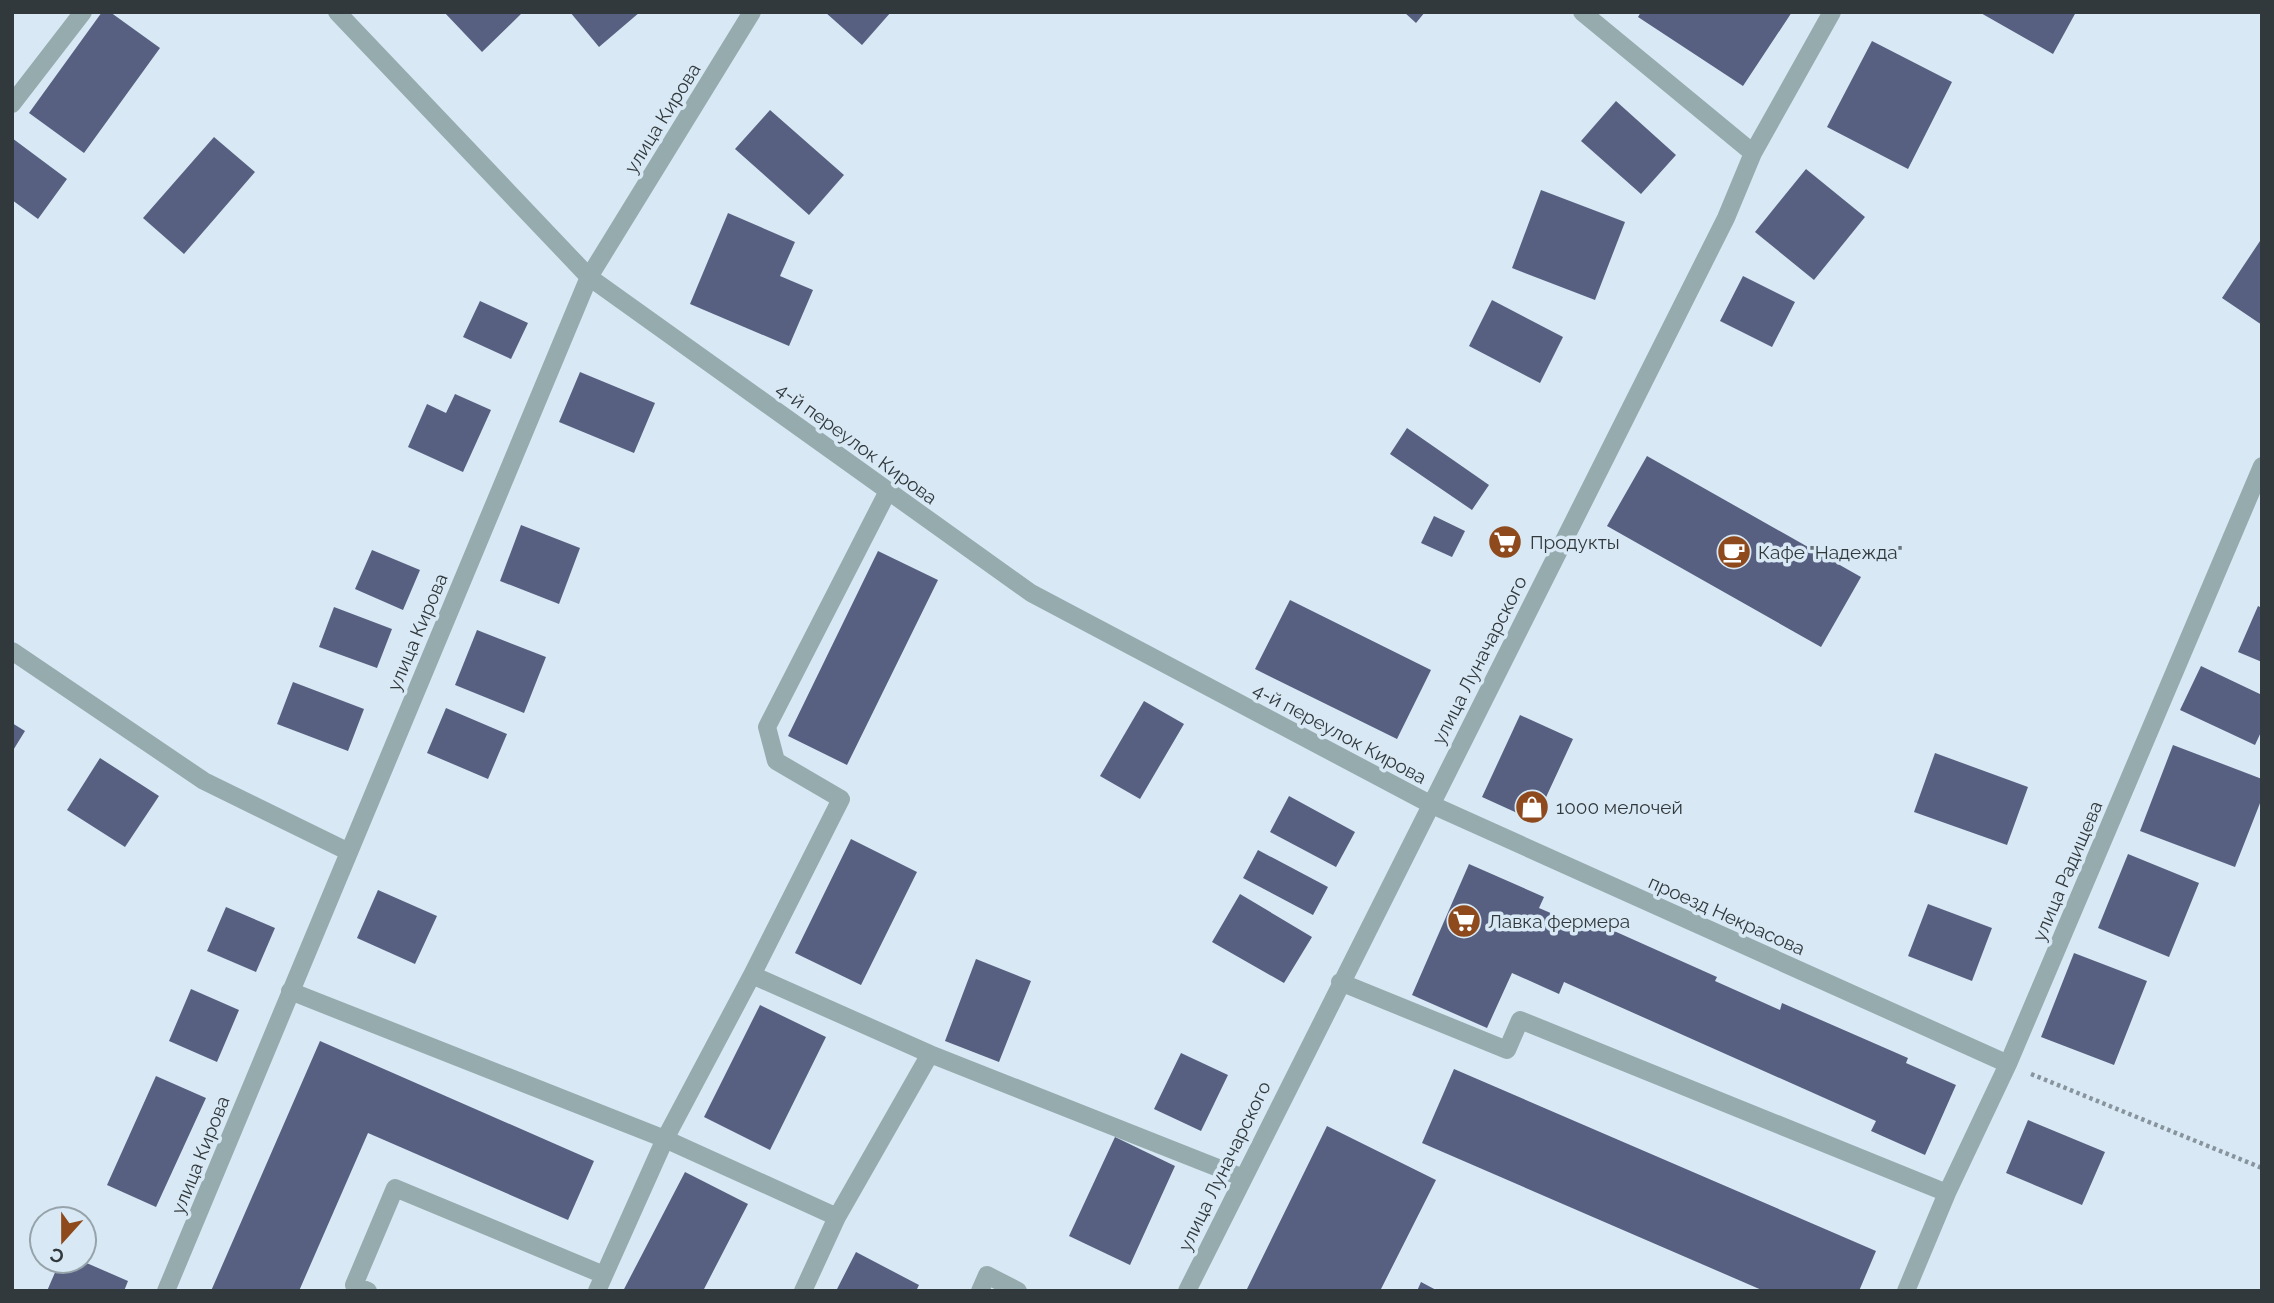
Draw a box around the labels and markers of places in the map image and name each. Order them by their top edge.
supermarket icon: Продукты [1486,523,1524,561]
place label: Продукты [1530,531,1620,553]
cafe icon: Кафе "Надежда" [1715,533,1753,571]
place label: Кафе "Надежда" [1758,541,1903,563]
shop icon: 1000 мелочей [1513,788,1551,826]
place label: 1000 мелочей [1556,796,1683,818]
supermarket icon: Лавка фермера [1445,902,1483,940]
place label: Лавка фермера [1488,910,1630,932]

